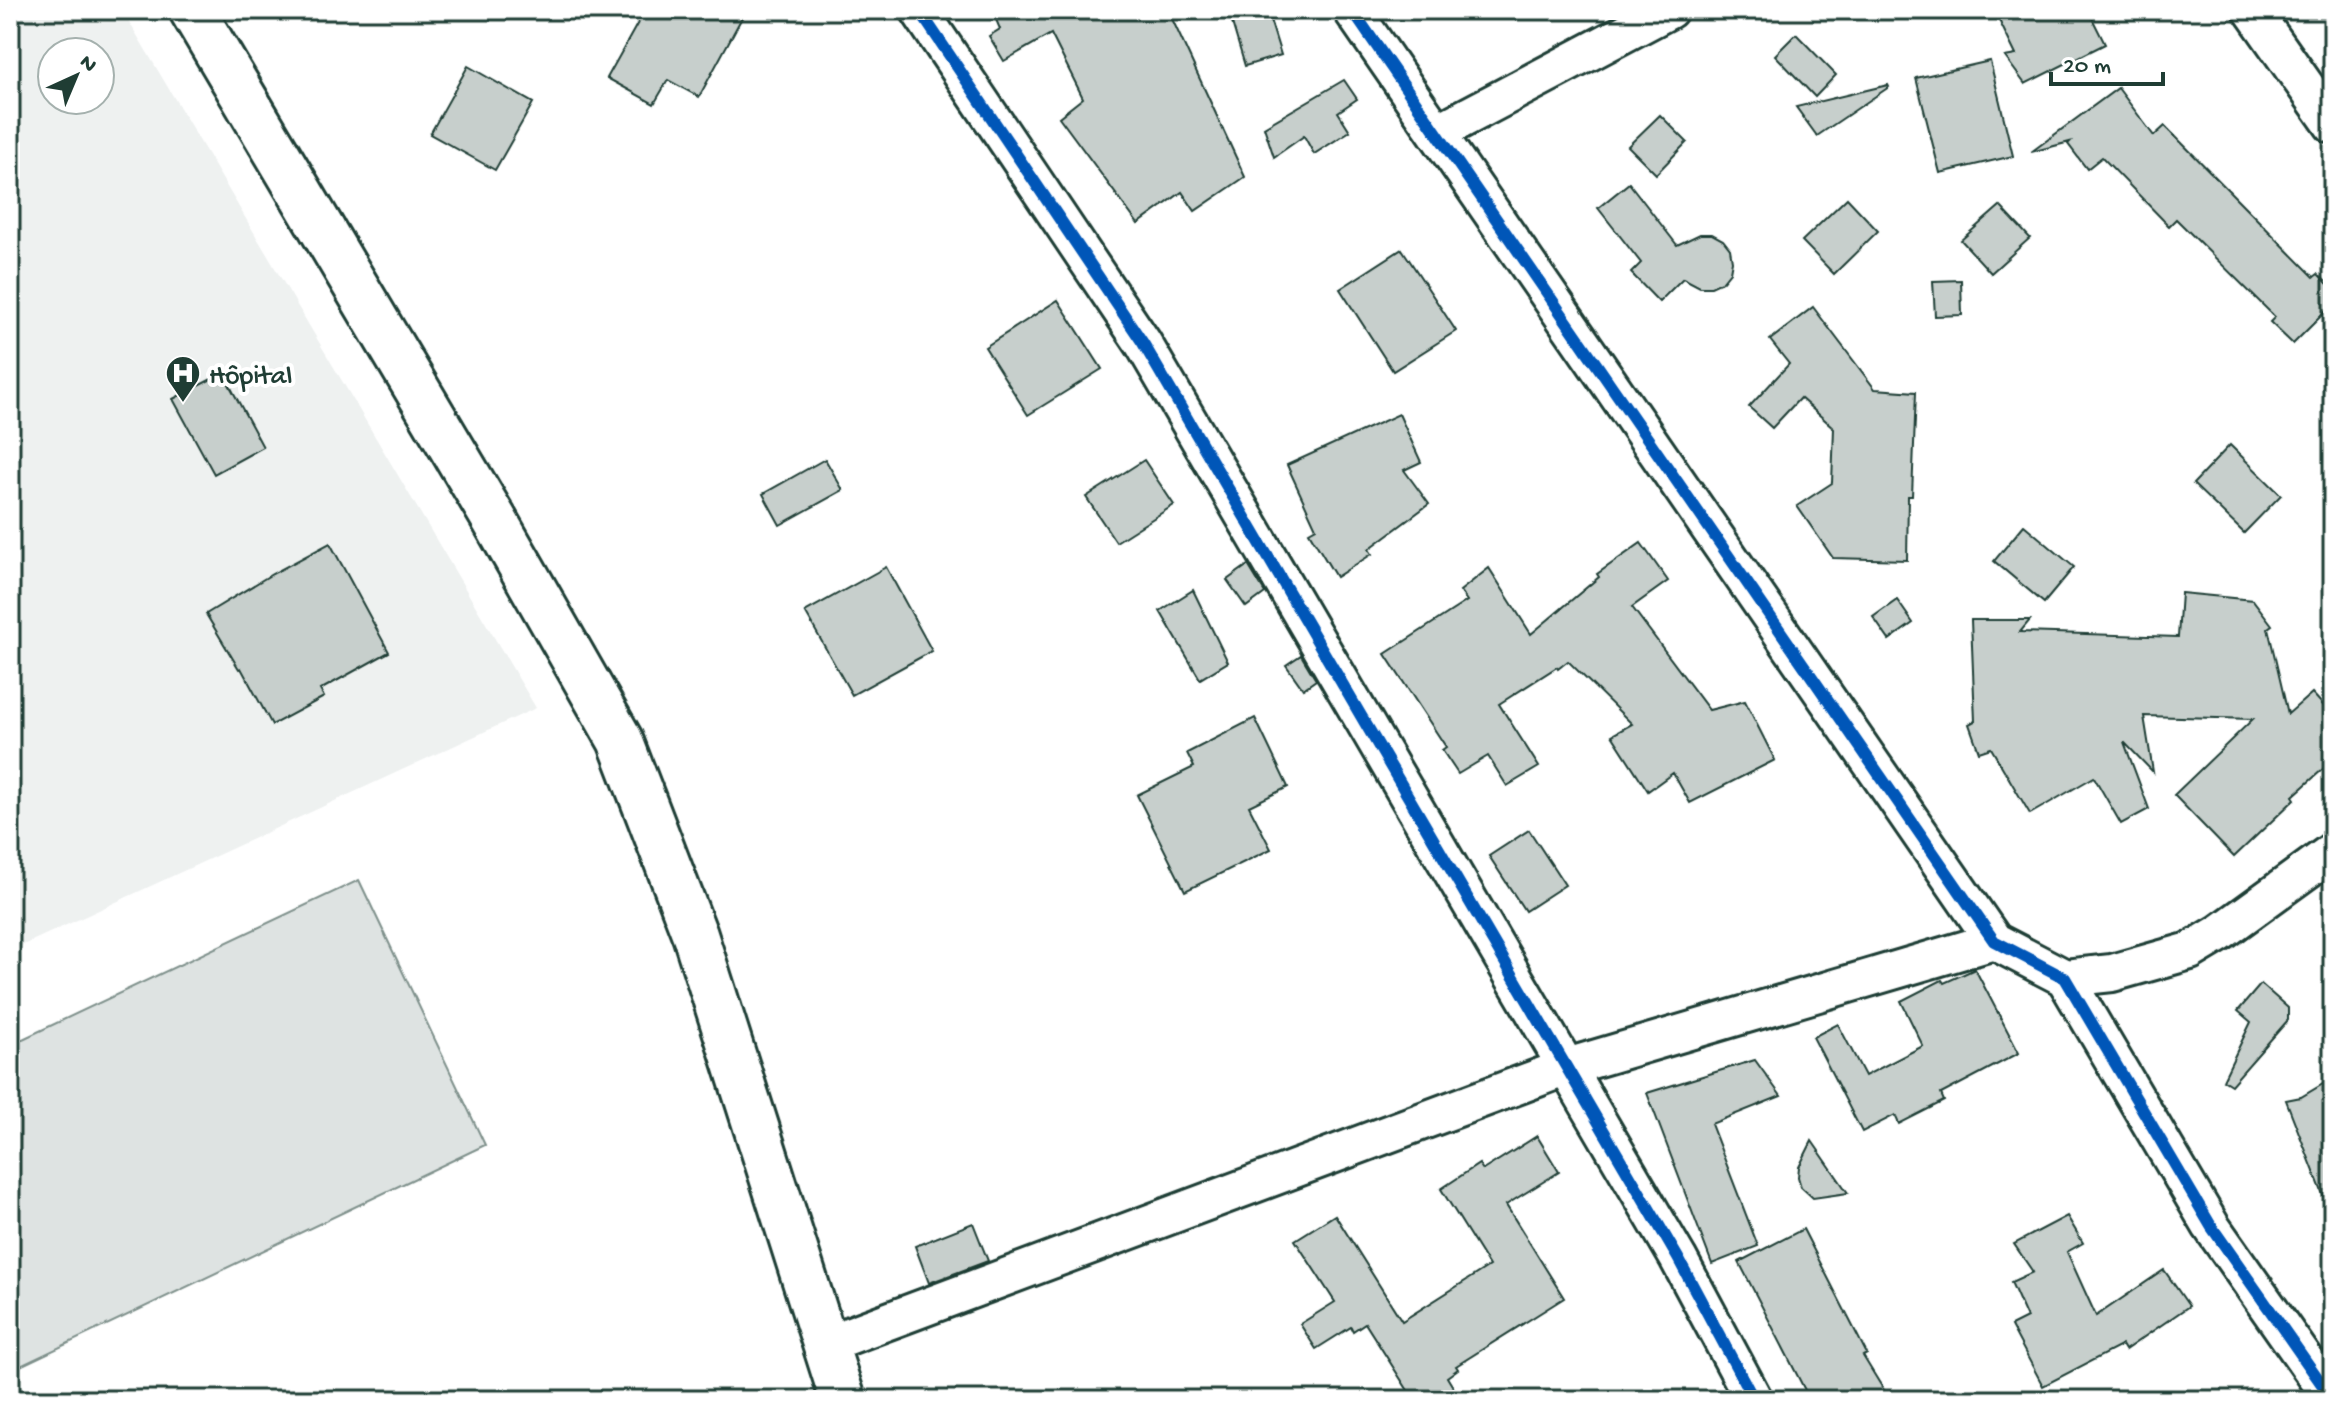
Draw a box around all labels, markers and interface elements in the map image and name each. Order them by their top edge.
north arrow [36,36,116,116]
scale bar [2051,36,2163,86]
text: N [73,50,101,79]
text: 20 m [2063,53,2111,82]
hospital icon: Hôpital [164,354,202,404]
place label: Hôpital [209,361,293,394]

